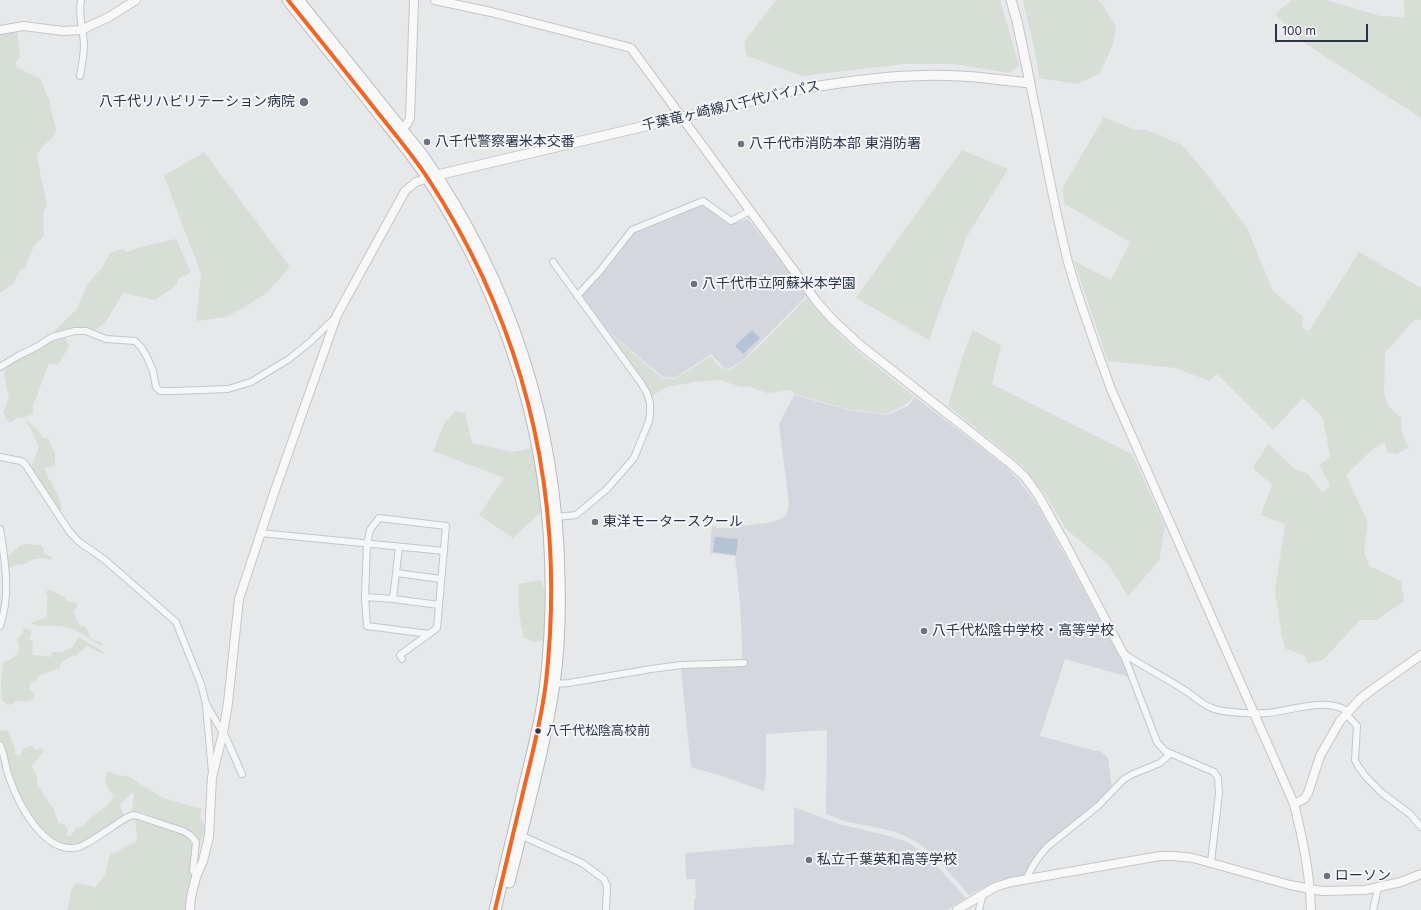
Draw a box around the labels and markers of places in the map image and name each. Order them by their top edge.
place label: 八千代リハビリテーション病院 [99,94,295,110]
marker: 八千代リハビリテーション病院 [298,96,310,108]
place label: 八千代警察署米本交番 [435,134,575,150]
place label: 八千代市消防本部 東消防署 [749,136,921,152]
marker: 八千代警察署米本交番 [422,137,432,147]
marker: 八千代市消防本部 東消防署 [736,139,746,149]
place label: 八千代市立阿蘇米本学園 [702,276,856,292]
marker: 八千代市立阿蘇米本学園 [689,279,699,289]
place label: 東洋モータースクール [603,514,743,530]
marker: 東洋モータースクール [590,517,600,527]
place label: 八千代松陰中学校・高等学校 [932,623,1114,639]
marker: 八千代松陰中学校・高等学校 [919,626,929,636]
place label: 八千代松陰高校前 [546,723,650,739]
marker: 八千代松陰高校前 [533,726,543,736]
place label: 私立千葉英和高等学校 [817,852,957,868]
marker: 私立千葉英和高等学校 [804,855,814,865]
place label: ローソン [1335,868,1391,884]
marker: ローソン [1322,871,1332,881]

